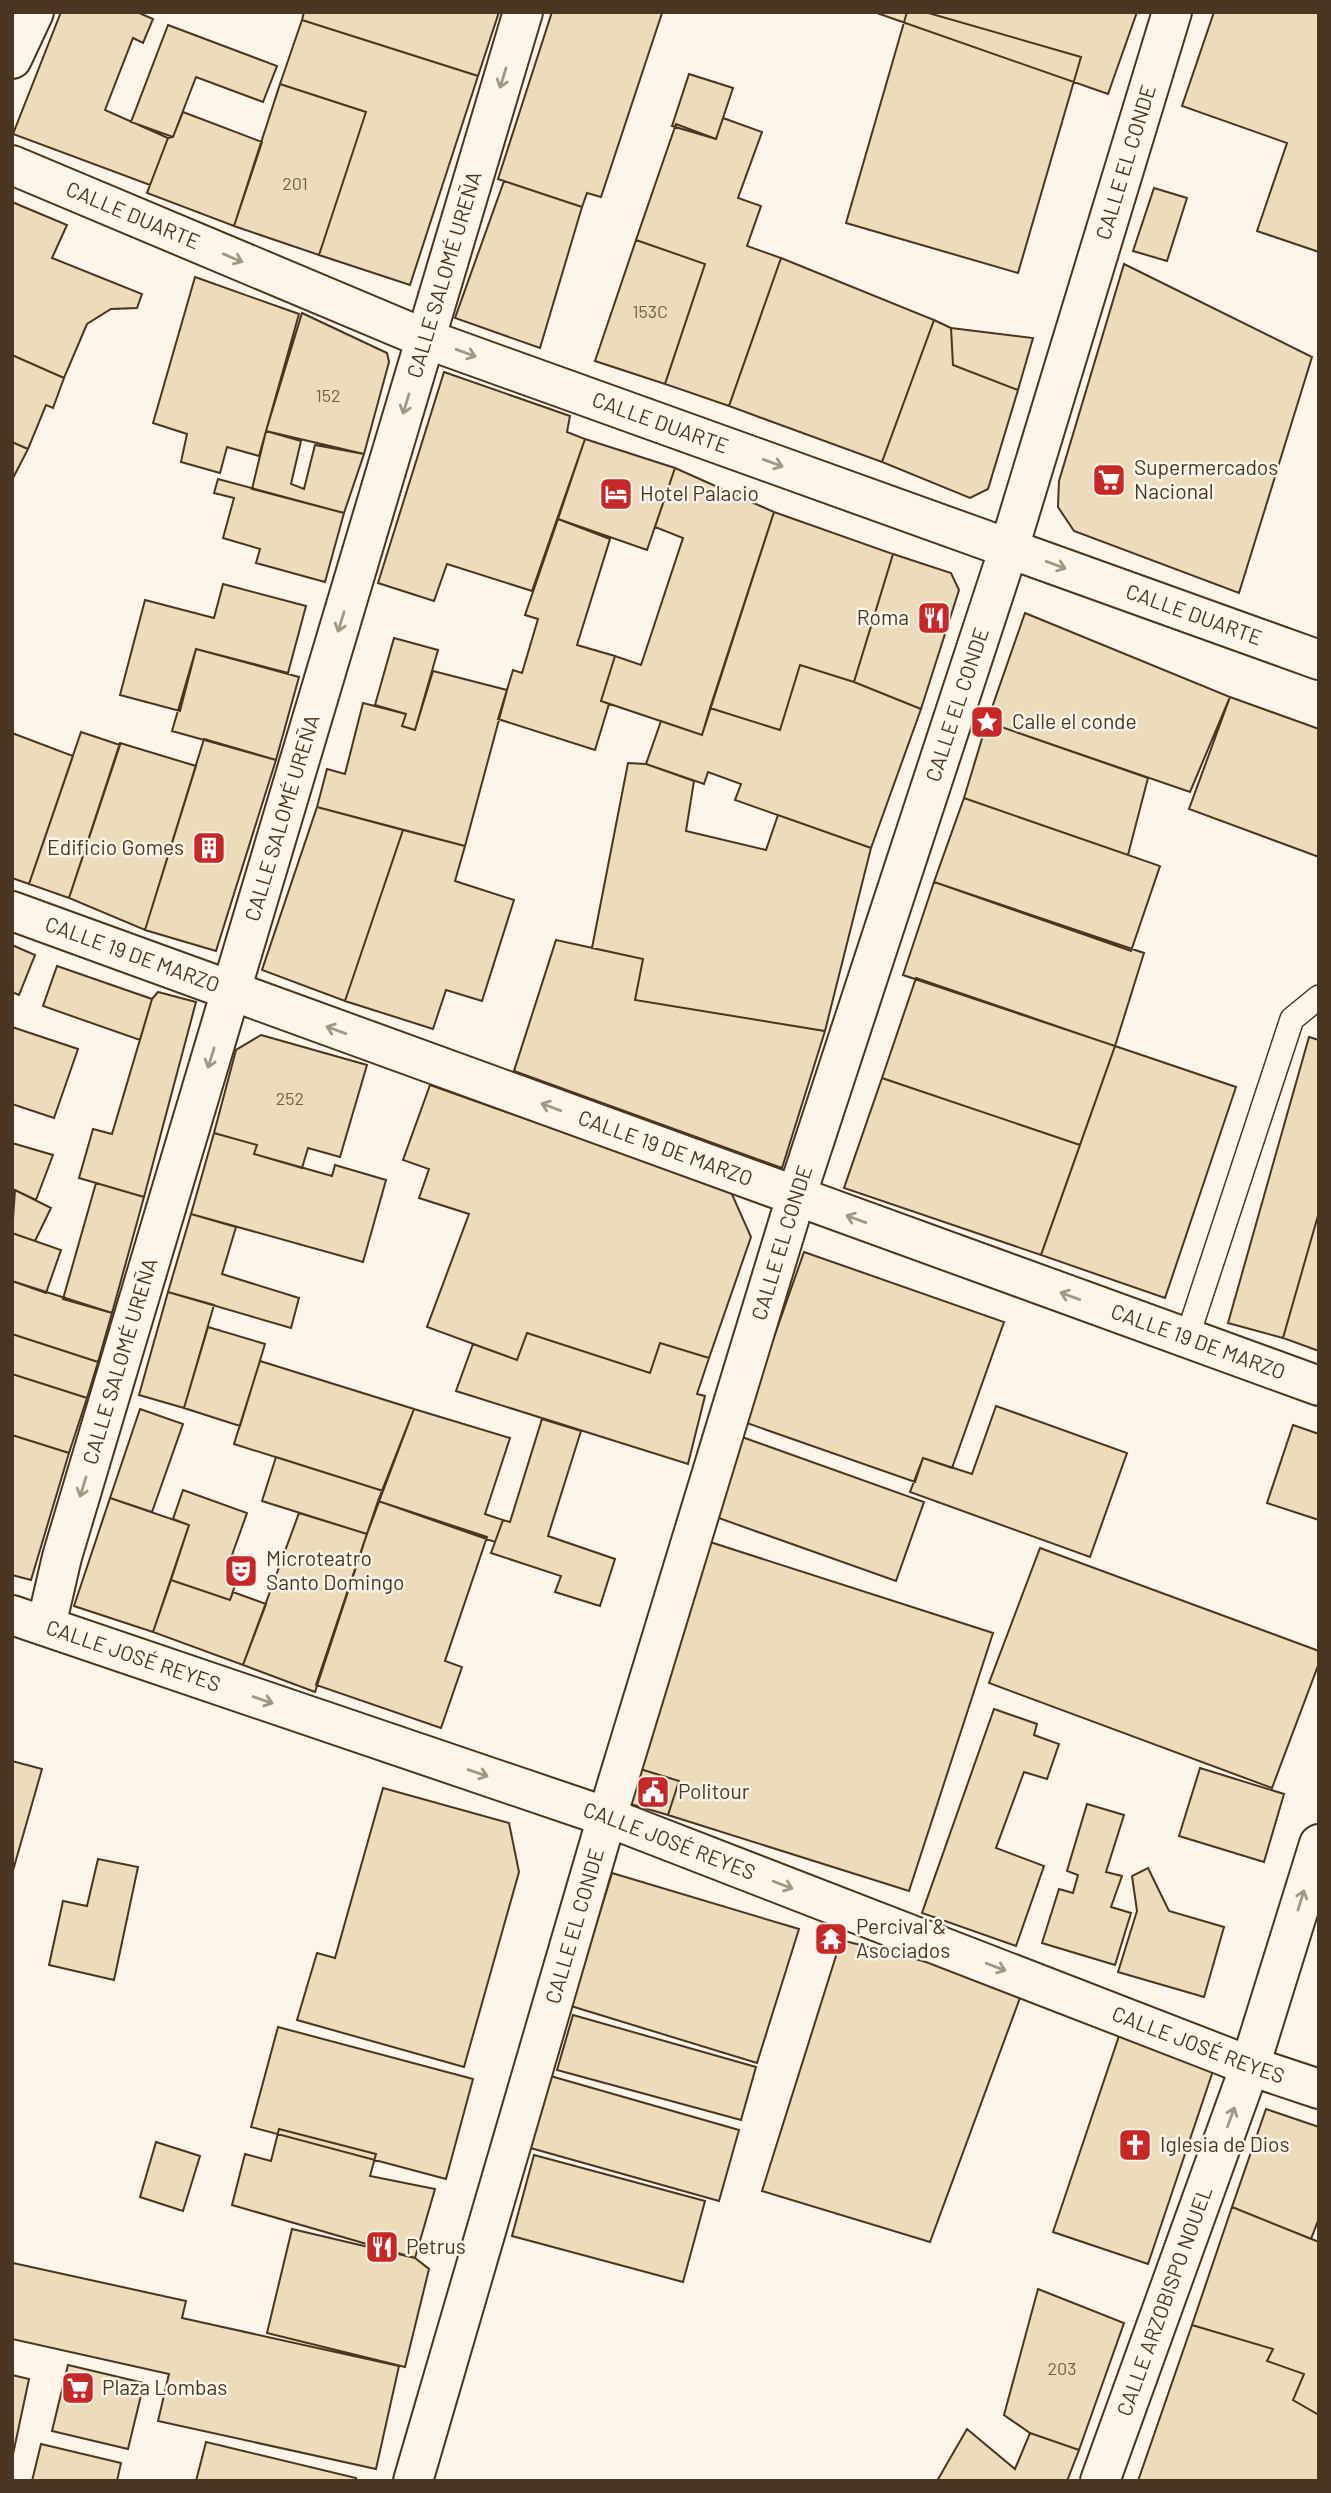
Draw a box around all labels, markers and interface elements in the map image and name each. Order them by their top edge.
one-way arrow [496,66,509,88]
street label: CALLE EL CONDE [1090,82,1160,242]
street label: CALLE SALOMÉ UREÑA [401,168,486,381]
house number: 201 [282,172,308,194]
street label: CALLE DUARTE [63,175,204,254]
one-way arrow [222,252,244,265]
house number: 153C [632,300,668,322]
one-way arrow [455,348,477,361]
house number: 152 [315,384,341,406]
street label: CALLE DUARTE [589,386,732,458]
one-way arrow [399,393,412,415]
place label: Supermercados Nacional [1134,454,1278,503]
one-way arrow [761,458,783,470]
supermarket icon: Supermercados Nacional [1090,461,1128,499]
hotel icon: Hotel Palacio [597,475,635,513]
place label: Hotel Palacio [640,480,759,505]
one-way arrow [1045,560,1067,572]
street label: CALLE DUARTE [1123,578,1266,650]
restaurant icon: Roma [915,599,953,637]
place label: Roma [857,604,909,629]
one-way arrow [334,611,347,633]
street label: CALLE EL CONDE [919,624,993,784]
place icon: Calle el conde [968,703,1006,741]
place label: Calle el conde [1012,708,1137,733]
street label: CALLE SALOMÉ UREÑA [238,711,324,924]
building icon: Edificio Gomes [190,829,228,867]
place label: Edificio Gomes [47,834,184,859]
street label: CALLE 19 DE MARZO [42,910,224,996]
one-way arrow [326,1023,348,1035]
one-way arrow [203,1046,216,1068]
house number: 252 [276,1087,304,1109]
one-way arrow [540,1100,562,1112]
street label: CALLE 19 DE MARZO [575,1104,756,1190]
street label: CALLE EL CONDE [745,1162,817,1323]
one-way arrow [846,1212,868,1224]
street label: CALLE SALOMÉ UREÑA [76,1254,162,1467]
one-way arrow [1060,1289,1082,1301]
street label: CALLE 19 DE MARZO [1108,1297,1289,1384]
one-way arrow [75,1476,88,1498]
place label: Microteatro Santo Domingo [266,1545,404,1594]
theatre icon: Microteatro Santo Domingo [222,1552,260,1590]
street label: CALLE JOSÉ REYES [43,1614,224,1696]
one-way arrow [251,1695,273,1707]
one-way arrow [467,1767,489,1780]
public building icon: Politour [634,1773,672,1811]
place label: Politour [678,1778,750,1803]
street label: CALLE JOSÉ REYES [580,1796,759,1884]
street label: CALLE EL CONDE [539,1845,608,2006]
one-way arrow [772,1880,794,1893]
one-way arrow [1296,1890,1309,1912]
place label: Percival & Asociados [856,1913,950,1962]
temple icon: Percival & Asociados [812,1920,850,1958]
one-way arrow [984,1962,1006,1975]
street label: CALLE JOSÉ REYES [1109,2000,1288,2088]
one-way arrow [1226,2106,1239,2128]
church icon: Iglesia de Dios [1116,2126,1154,2164]
place label: Iglesia de Dios [1160,2131,1290,2156]
street label: CALLE ARZOBISPO NOUEL [1111,2182,1217,2419]
restaurant icon: Petrus [363,2228,401,2266]
place label: Petrus [406,2233,466,2258]
house number: 203 [1047,2357,1077,2379]
supermarket icon: Plaza Lombas [59,2369,97,2407]
place label: Plaza Lombas [102,2374,227,2399]

